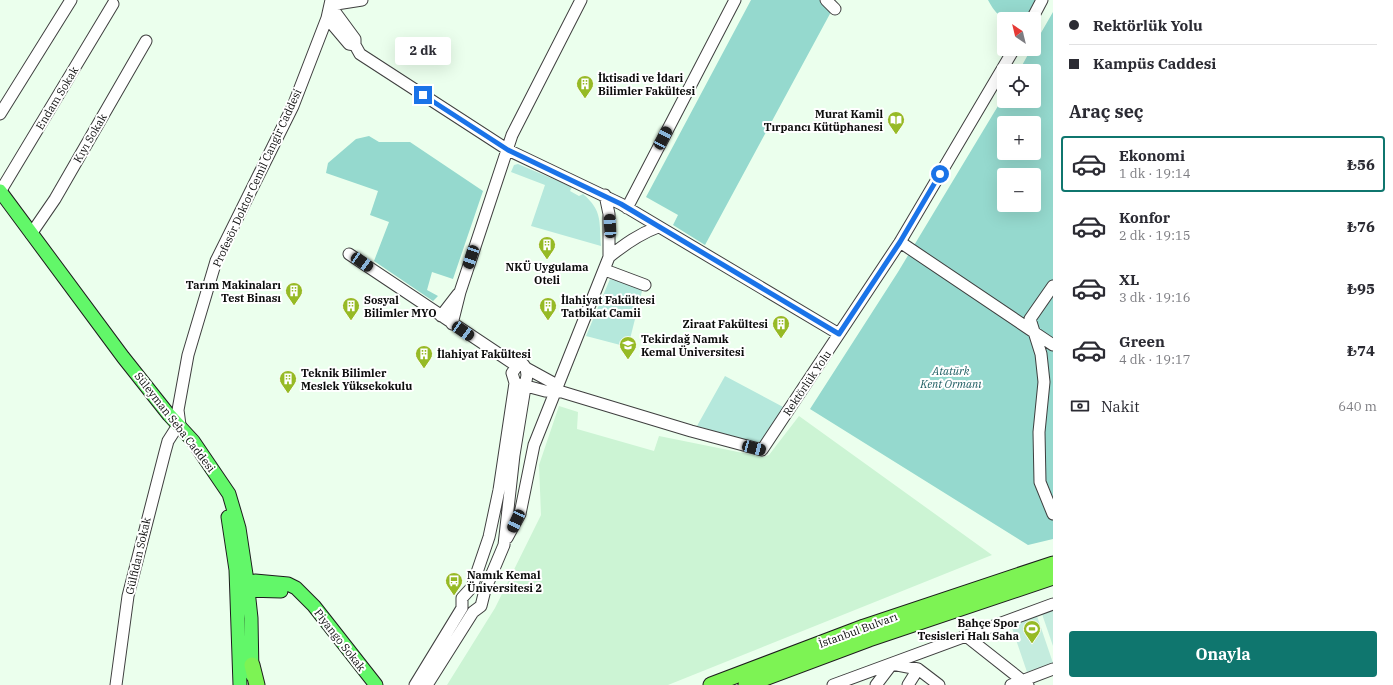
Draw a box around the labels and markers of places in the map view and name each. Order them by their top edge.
place label: İktisadi ve İdari Bilimler Fakültesi [598,71,695,98]
building icon: İktisadi ve İdari Bilimler Fakültesi [575,74,595,99]
place label: Murat Kamil Tırpancı Kütüphanesi [764,107,883,134]
library icon: Murat Kamil Tırpancı Kütüphanesi [886,110,906,135]
building icon: NKÜ Uygulama Oteli [537,235,557,260]
place label: NKÜ Uygulama Oteli [506,260,589,287]
place label: Tarım Makinaları Test Binası [186,278,281,305]
building icon: Tarım Makinaları Test Binası [284,281,304,306]
place label: Sosyal Bilimler MYO [364,293,437,320]
place label: İlahiyat Fakültesi Tatbikat Camii [561,293,655,320]
building icon: Sosyal Bilimler MYO [341,296,361,321]
building icon: İlahiyat Fakültesi Tatbikat Camii [538,296,558,321]
building icon: Ziraat Fakültesi [771,314,791,339]
place label: Ziraat Fakültesi [683,317,768,331]
place label: Tekirdağ Namık Kemal Üniversitesi [641,332,745,359]
school or university icon: Tekirdağ Namık Kemal Üniversitesi [618,335,638,360]
building icon: İlahiyat Fakültesi [414,344,434,369]
place label: İlahiyat Fakültesi [437,347,531,361]
place label: Teknik Bilimler Meslek Yüksekokulu [301,366,412,393]
building icon: Teknik Bilimler Meslek Yüksekokulu [278,369,298,394]
place label: Namık Kemal Üniversitesi 2 [467,568,542,595]
bus stop icon: Namık Kemal Üniversitesi 2 [444,571,464,596]
place label: Bahçe Spor Tesisleri Halı Saha [917,616,1020,643]
sports icon: Bahçe Spor Tesisleri Halı Saha [1022,619,1042,644]

